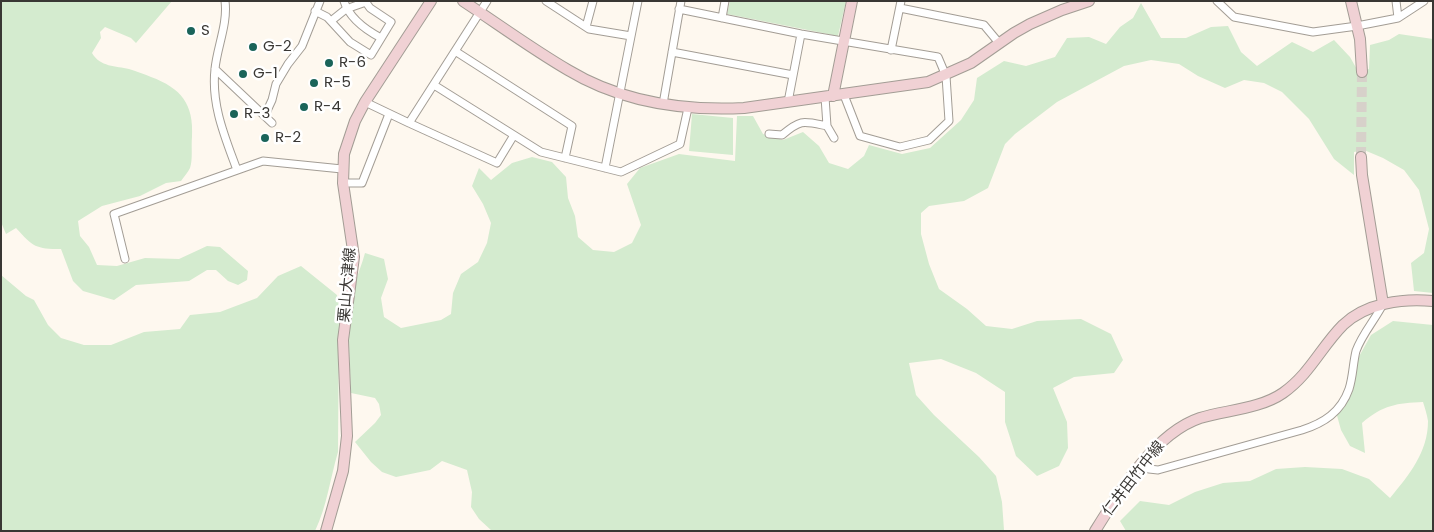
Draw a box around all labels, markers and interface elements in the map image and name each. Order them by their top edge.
place label: S [201,22,210,40]
marker: S [185,25,197,37]
place label: G-2 [263,38,292,56]
marker: G-2 [247,41,259,53]
place label: R-6 [339,54,366,72]
marker: R-6 [323,57,335,69]
place label: G-1 [253,65,278,83]
marker: G-1 [237,68,249,80]
place label: R-5 [324,74,351,92]
marker: R-5 [308,77,320,89]
place label: R-4 [314,98,341,116]
marker: R-4 [298,101,310,113]
place label: R-3 [244,105,270,123]
marker: R-3 [228,108,240,120]
place label: R-2 [275,129,301,147]
marker: R-2 [259,132,271,144]
street label: 栗山大津線 [336,247,360,323]
street label: 仁井田竹中線 [1099,438,1169,520]

